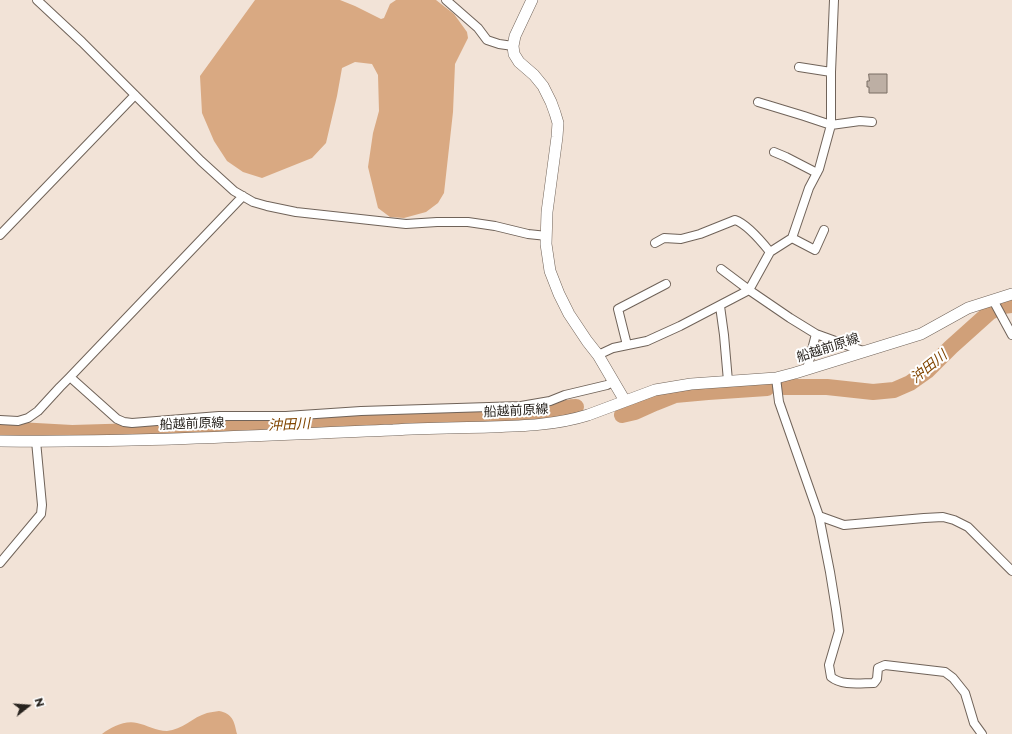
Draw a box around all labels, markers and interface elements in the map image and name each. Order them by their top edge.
street label: 船越前原線 [795,331,861,365]
water label: 沖田川 [907,347,951,387]
street label: 船越前原線 [483,402,549,420]
street label: 船越前原線 [159,415,225,433]
water label: 沖田川 [268,416,310,434]
north arrow [8,686,48,726]
text: N [31,696,47,709]

